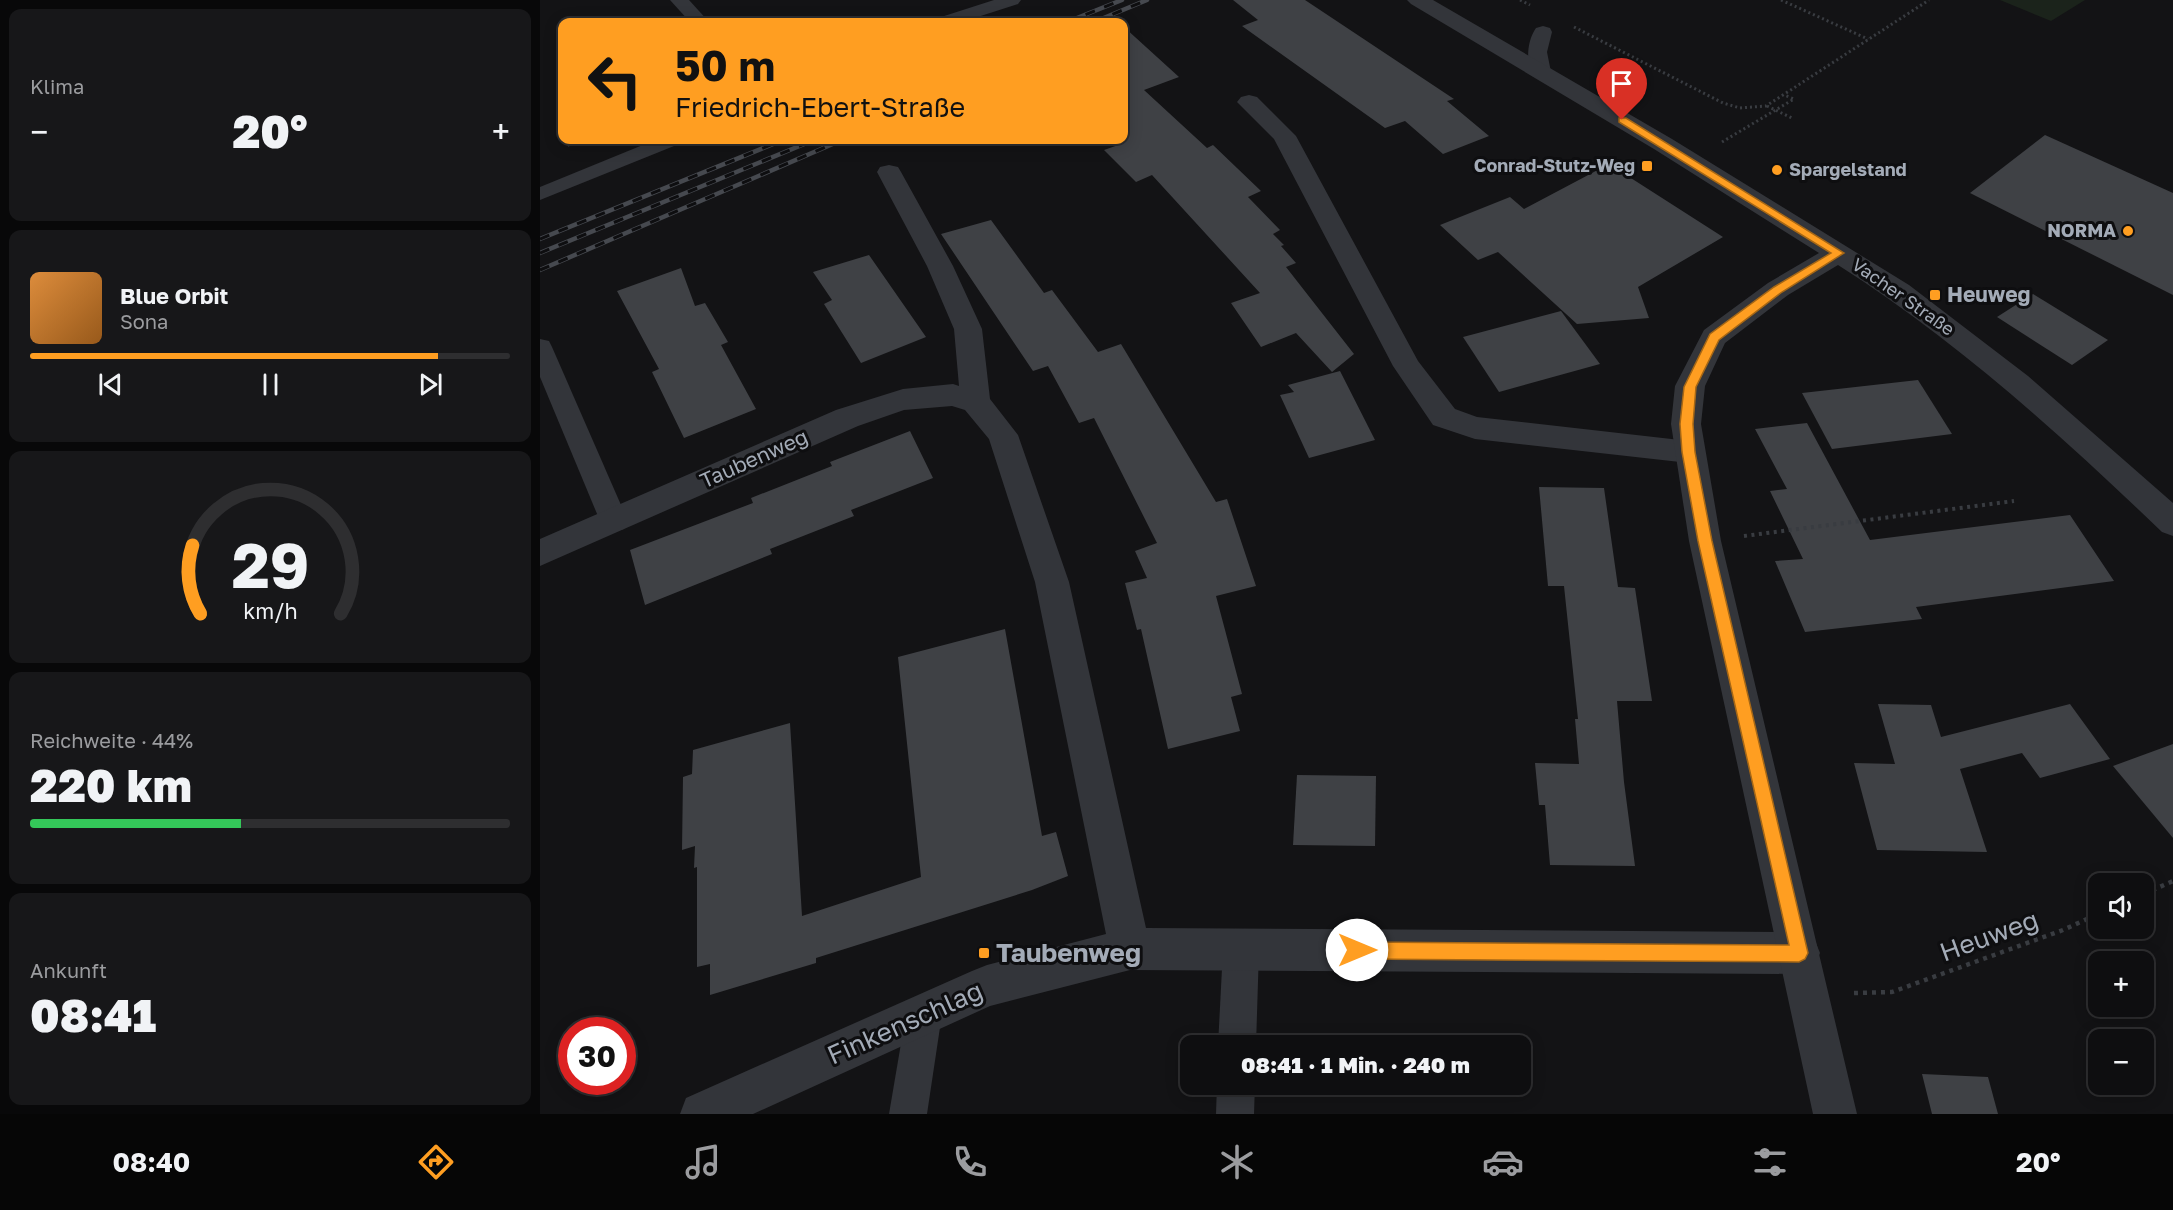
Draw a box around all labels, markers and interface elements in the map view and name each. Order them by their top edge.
text: 50 m [675,40,775,90]
icon: left [576,42,654,120]
pin [1596,58,1647,120]
icon: arrive [1605,67,1638,100]
text: Klima [30,74,84,98]
text: Friedrich-Ebert-Straße [675,91,965,123]
text: 20° [232,104,308,158]
text: − [30,112,48,151]
text: + [492,112,510,151]
place label: Conrad-Stutz-Weg [1474,154,1635,176]
place label: Spargelstand [1789,158,1907,180]
marker: Conrad-Stutz-Weg [1640,159,1654,173]
marker: Spargelstand [1770,163,1784,177]
place label: NORMA [2047,219,2116,241]
marker: NORMA [2121,224,2135,238]
street label: Vacher Straße [1848,253,1959,340]
place label: Heuweg [1947,281,2030,307]
text: Blue Orbit [120,282,228,309]
marker: Heuweg [1928,288,1942,302]
text: Sona [120,309,168,333]
icon: previous [94,368,127,401]
icon: pause [254,368,287,401]
icon: next [414,368,447,401]
street label: Taubenweg [696,423,812,493]
text: 29 [231,527,309,602]
text: km/h [243,598,297,624]
text: Reichweite · 44% [30,728,193,752]
text: 220 km [30,758,192,812]
map controls [2088,873,2154,1095]
button: sound [2088,873,2154,939]
street label: Heuweg [1935,903,2042,968]
position arrow [1325,918,1389,982]
place label: Taubenweg [996,937,1141,968]
marker: Taubenweg [977,946,991,960]
button: + [2088,951,2154,1017]
text: Ankunft [30,958,107,982]
street label: Finkenschlag [822,975,987,1071]
text: 08:41 [30,988,156,1042]
speed limit sign: 30 [558,1017,636,1095]
button: − [2088,1029,2154,1095]
text: 08:41 · 1 Min. · 240 m [1241,1051,1470,1078]
icon: directions [415,1141,457,1183]
icon: music [682,1141,724,1183]
icon: phone [949,1141,991,1183]
icon: climate [1216,1141,1258,1183]
icon: car [1482,1141,1524,1183]
icon: filters [1749,1141,1791,1183]
text: 08:40 [112,1146,190,1178]
text: 20° [2016,1146,2061,1178]

